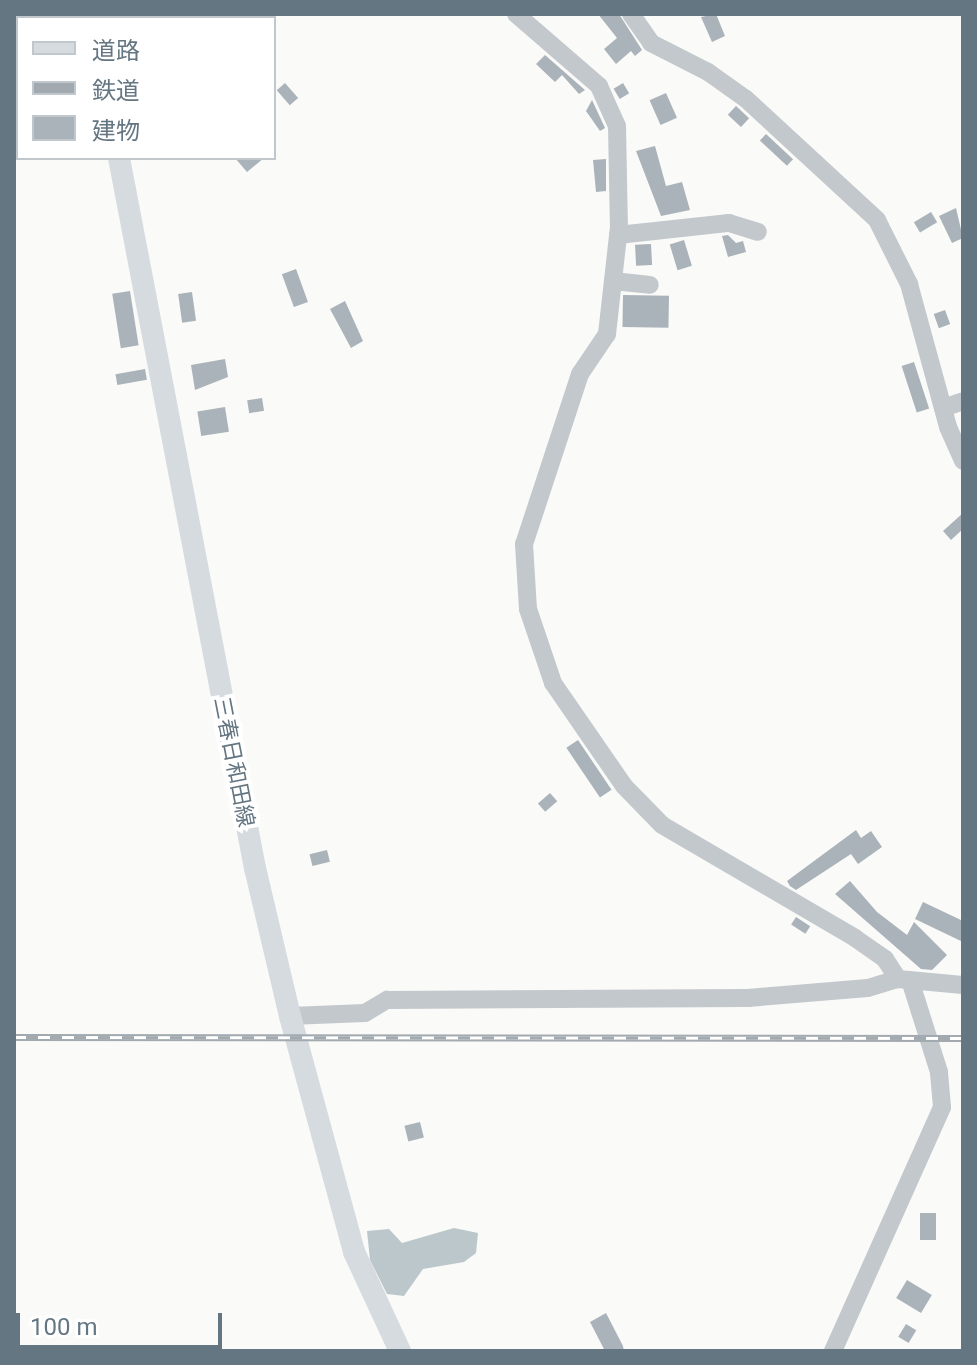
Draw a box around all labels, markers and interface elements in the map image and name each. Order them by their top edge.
legend [16,16,276,160]
text: 道路 [92,37,140,65]
text: 鉄道 [92,77,140,105]
text: 建物 [92,117,140,145]
street label: 三春日和田線 [208,695,260,829]
scale bar [20,1297,226,1347]
text: 100 m [30,1313,97,1341]

